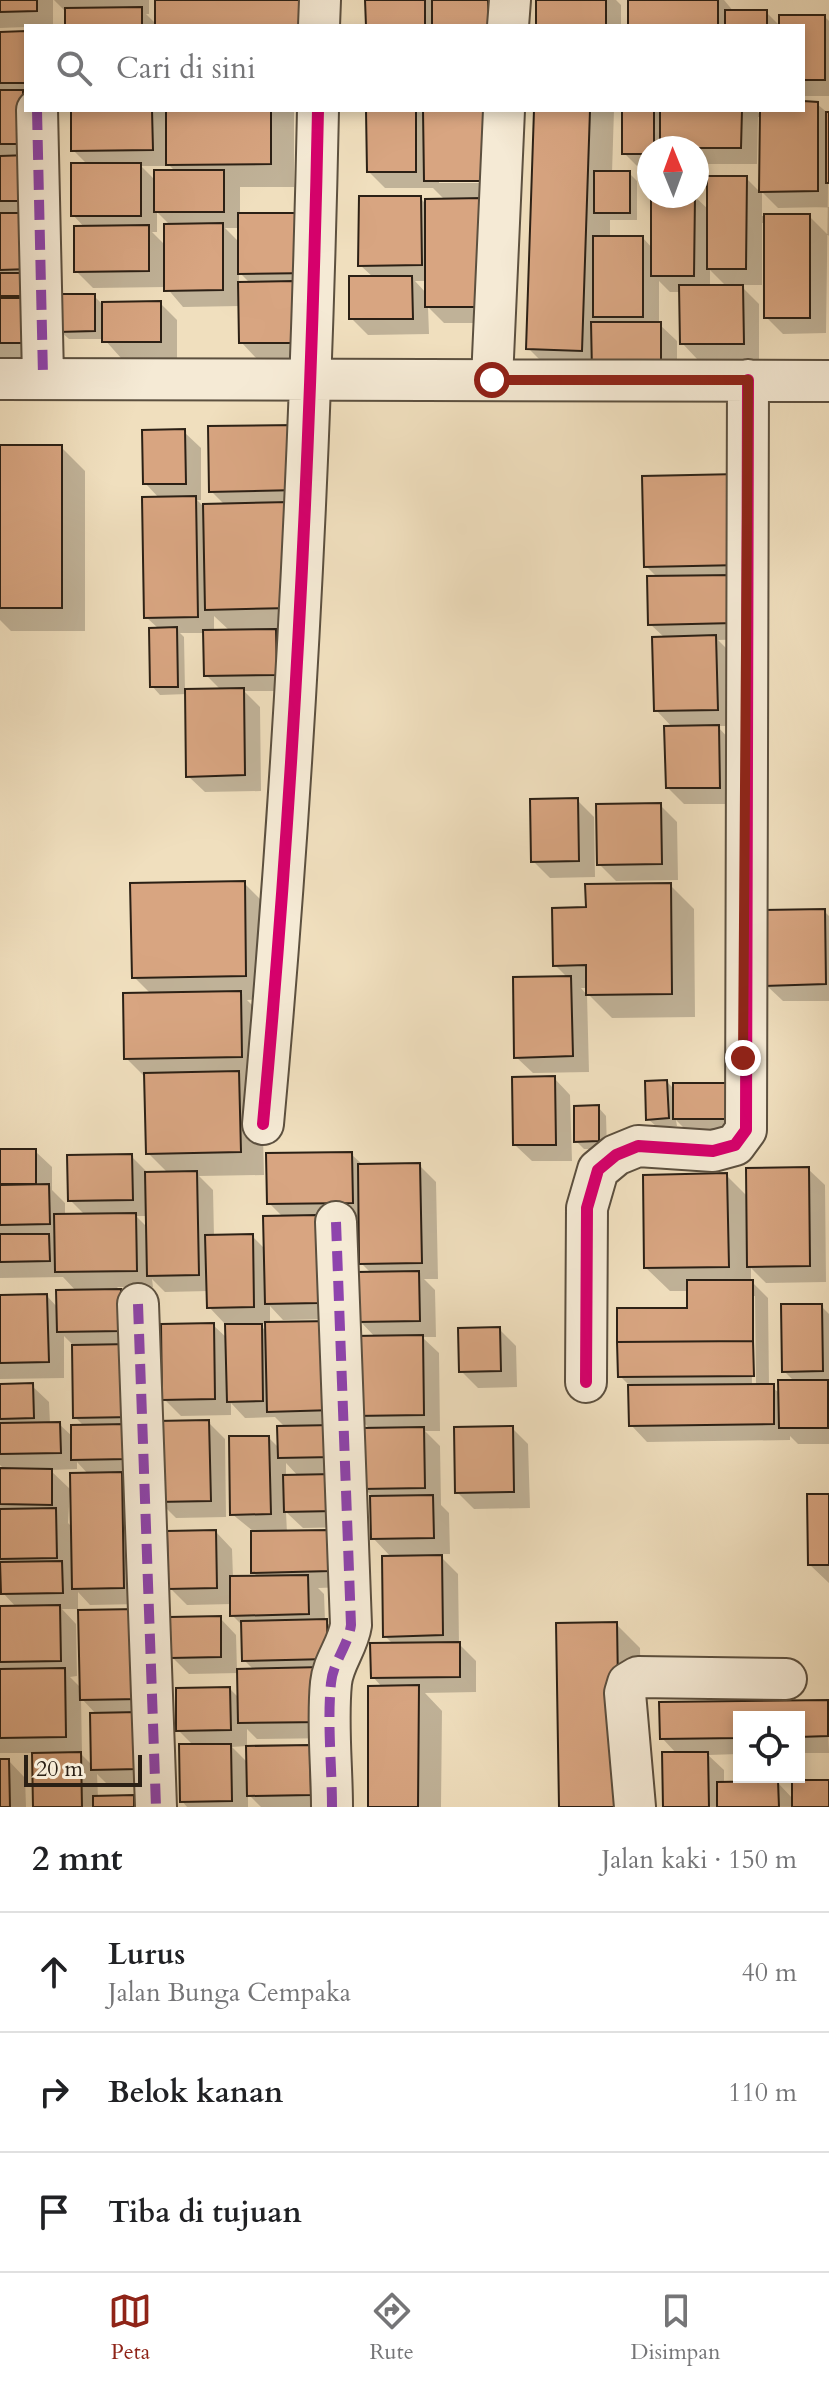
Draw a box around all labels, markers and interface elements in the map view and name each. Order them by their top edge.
search box [24,24,805,112]
icon: search [52,46,96,90]
text: Cari di sini [116,48,256,89]
north arrow [637,136,709,208]
route start [474,362,510,398]
route end [725,1040,761,1076]
map controls [733,1711,805,1783]
button: locate [733,1711,805,1783]
scale bar [24,1751,142,1787]
text: 20 m [36,1754,83,1784]
text: 2 mnt [32,1836,122,1882]
text: Jalan kaki · 150 m [601,1842,797,1877]
text: Lurus [108,1934,185,1975]
icon: ahead [32,1950,76,1994]
text: 40 m [741,1955,797,1990]
text: Jalan Bunga Cempaka [108,1975,351,2010]
icon: right [32,2070,76,2114]
text: Belok kanan [108,2072,283,2113]
text: 110 m [728,2075,797,2110]
icon: arrive [32,2190,76,2234]
text: Tiba di tujuan [108,2192,302,2233]
tab: Peta [108,2289,152,2367]
tab: Rute [369,2289,414,2367]
tab: Disimpan [631,2289,721,2367]

